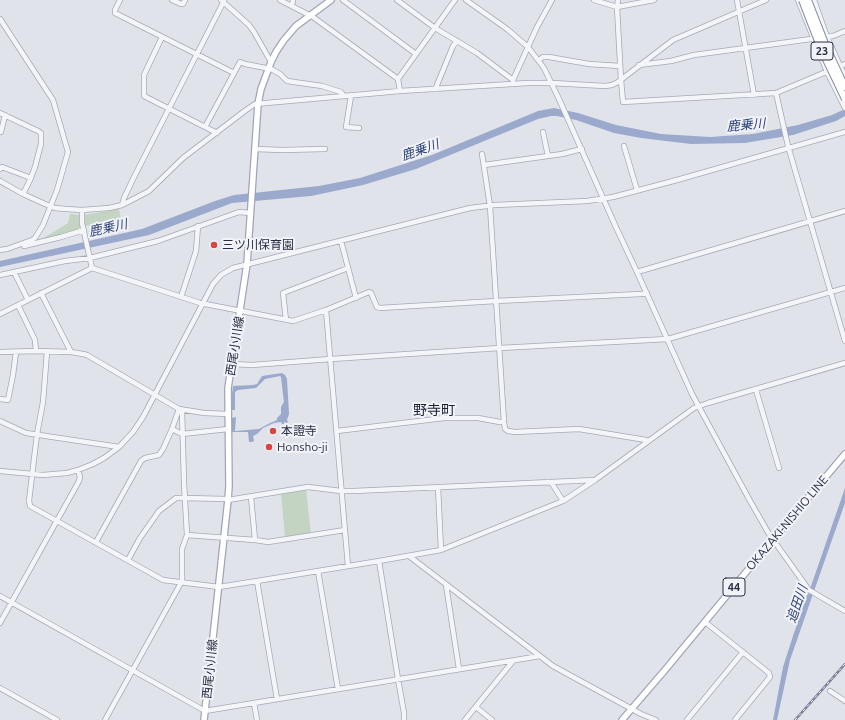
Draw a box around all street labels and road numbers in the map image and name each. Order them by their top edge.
road number: 23 [811,42,833,60]
street label: 西尾小川線 [223,315,247,377]
street label: OKAZAKI-NISHIO LINE [743,473,831,573]
road number: 44 [723,578,745,596]
street label: 西尾小川線 [200,638,220,700]

